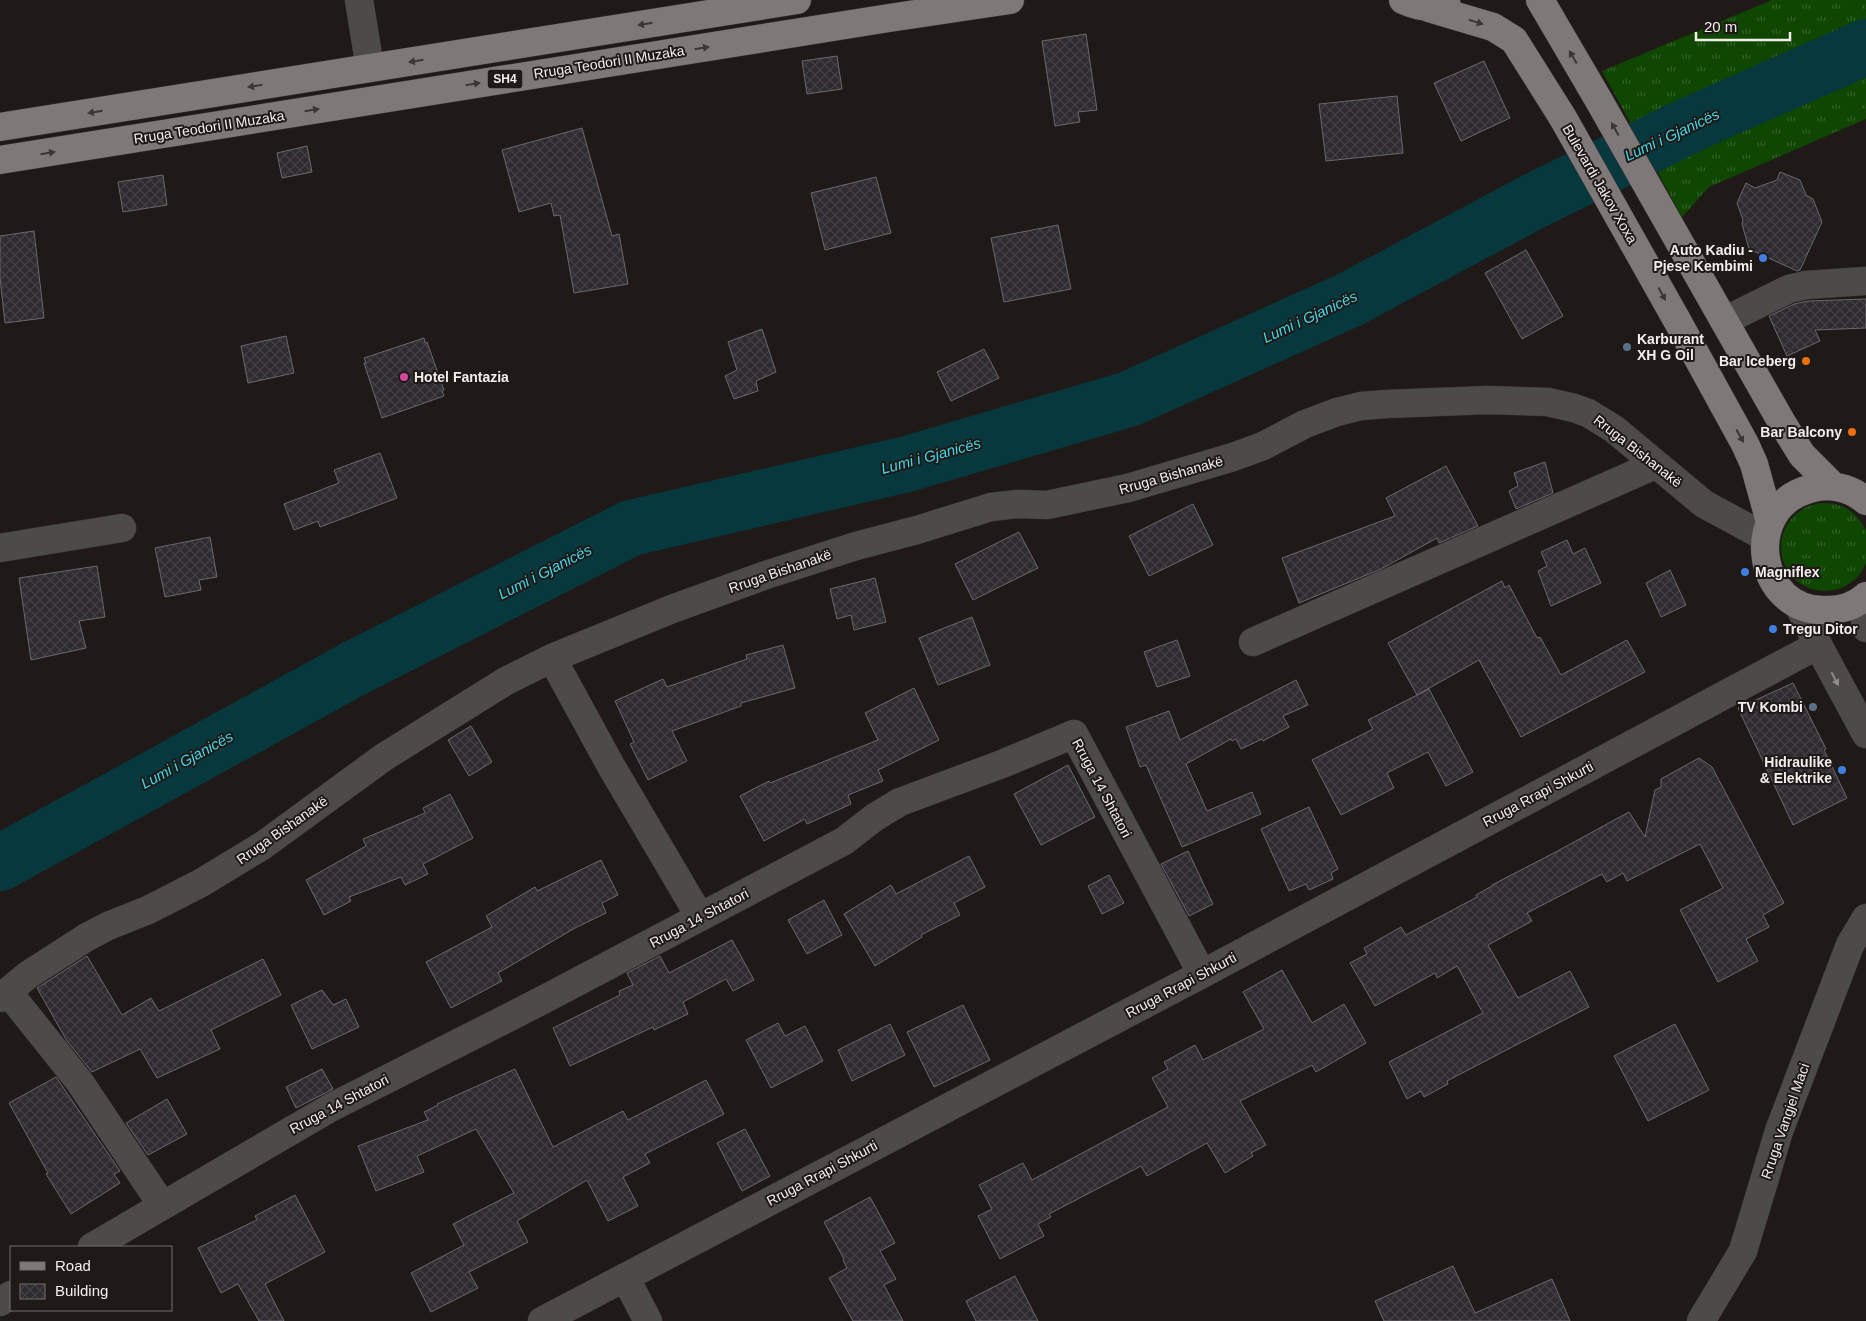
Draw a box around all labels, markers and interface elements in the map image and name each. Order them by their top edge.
scale bar [1696,10,1790,42]
one-way arrow [1468,18,1483,26]
text: 20 m [1704,18,1737,35]
one-way arrow [637,20,653,28]
street label: Rruga Teodori II Muzaka [533,42,686,82]
one-way arrow [695,43,711,51]
one-way arrow [1569,51,1578,64]
one-way arrow [407,57,423,65]
road number: SH4 [488,70,522,88]
one-way arrow [465,80,481,88]
one-way arrow [247,83,263,91]
one-way arrow [305,105,321,113]
water label: Lumi i Gjanicës [1622,105,1722,164]
street label: Rruga Teodori II Muzaka [133,107,286,147]
one-way arrow [86,109,102,117]
street label: Bulevardi Jakov Xoxa [1559,122,1641,246]
one-way arrow [1610,122,1619,135]
one-way arrow [40,148,56,156]
place label: Auto Kadiu - Pjese Kembimi [1653,242,1753,274]
marker: Auto Kadiu - Pjese Kembimi [1757,252,1769,264]
water label: Lumi i Gjanicës [1260,287,1360,346]
one-way arrow [1658,287,1667,300]
place label: Karburant XH G Oil [1637,331,1704,363]
marker: Karburant XH G Oil [1621,341,1633,353]
place label: Bar Iceberg [1719,353,1796,369]
marker: Bar Iceberg [1800,355,1812,367]
place label: Hotel Fantazia [414,369,509,385]
marker: Hotel Fantazia [398,371,410,383]
street label: Rruga Bishanakë [1591,412,1685,490]
place label: Bar Balcony [1760,424,1842,440]
marker: Bar Balcony [1846,426,1858,438]
one-way arrow [1736,429,1745,443]
water label: Lumi i Gjanicës [879,434,983,477]
street label: Rruga Bishanakë [1117,452,1225,497]
water label: Lumi i Gjanicës [495,540,595,602]
street label: Rruga Bishanakë [727,546,834,596]
place label: Magniflex [1755,564,1820,580]
marker: Magniflex [1739,566,1751,578]
place label: Tregu Ditor [1783,621,1858,637]
marker: Tregu Ditor [1767,623,1779,635]
one-way arrow [1831,672,1839,686]
place label: TV Kombi [1738,699,1803,715]
marker: TV Kombi [1807,701,1819,713]
water label: Lumi i Gjanicës [138,727,236,792]
street label: Rruga 14 Shtatori [1069,736,1135,840]
place label: Hidraulike & Elektrike [1760,754,1832,786]
street label: Rruga Rrapi Shkurti [1480,758,1596,830]
marker: Hidraulike & Elektrike [1836,764,1848,776]
street label: Rruga Bishanakë [233,793,331,867]
street label: Rruga 14 Shtatori [647,885,751,951]
street label: Rruga Rrapi Shkurti [1123,949,1239,1021]
street label: Rruga Vangjel Maci [1758,1061,1812,1181]
street label: Rruga 14 Shtatori [287,1071,391,1137]
street label: Rruga Rrapi Shkurti [764,1137,880,1209]
legend [10,1246,172,1311]
text: Road [55,1257,91,1274]
text: Building [55,1282,108,1299]

